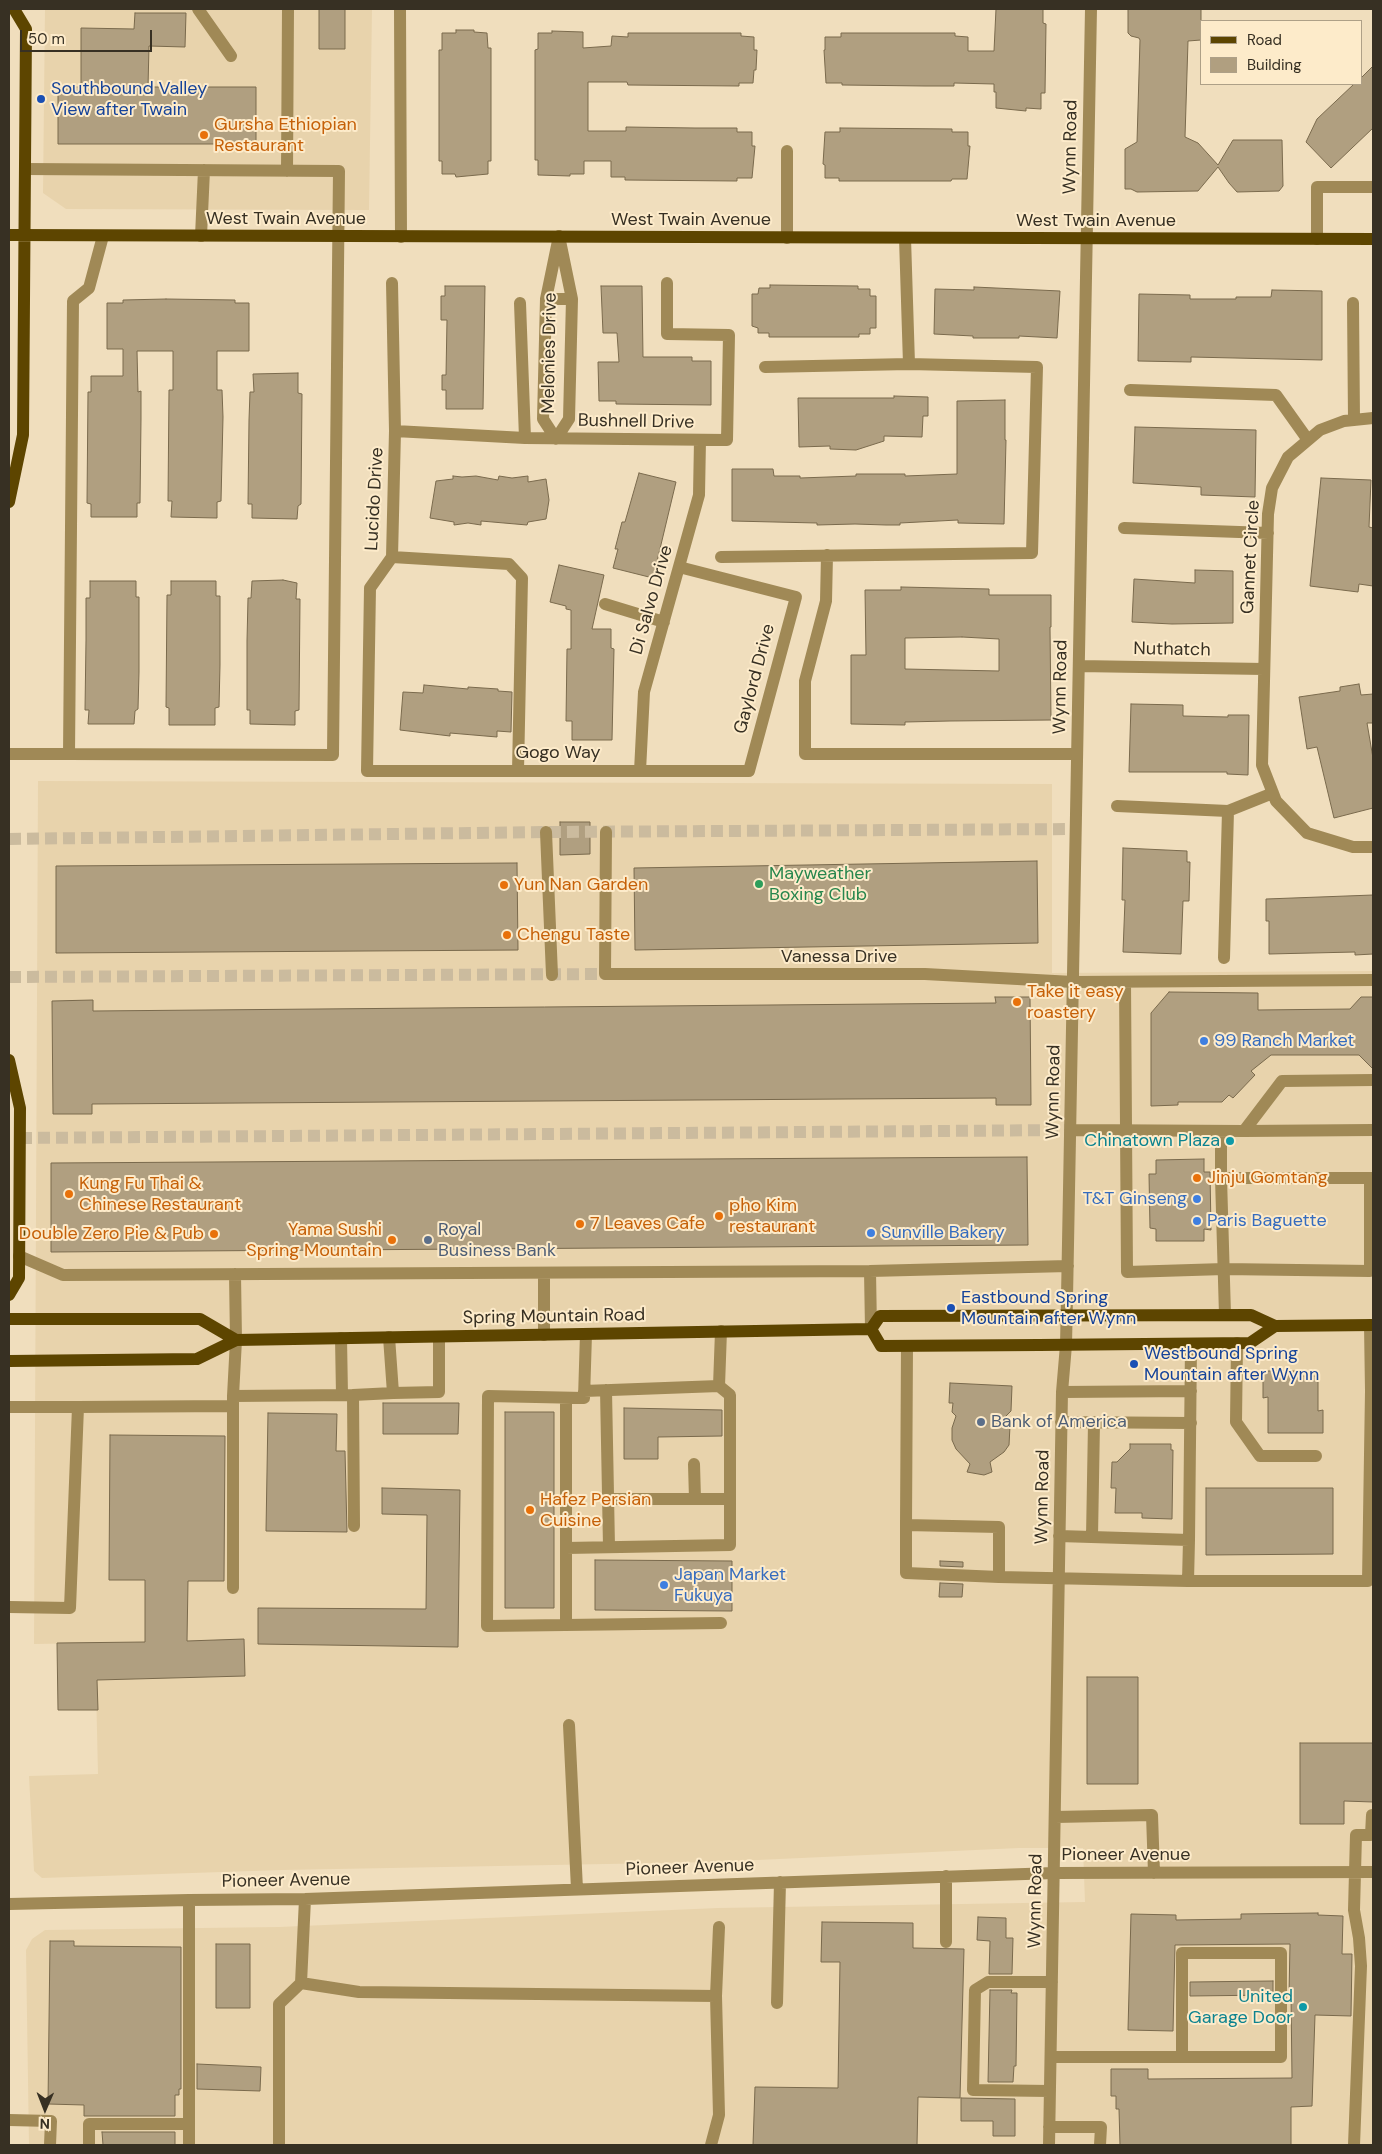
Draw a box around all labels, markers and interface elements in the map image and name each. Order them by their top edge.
scale bar [22,20,155,52]
legend [1200,20,1362,85]
text: 50 m [28,29,65,49]
text: Road [1247,30,1282,50]
text: Building [1247,55,1302,75]
place label: Southbound Valley View after Twain [51,78,207,120]
marker: Southbound Valley View after Twain [35,93,47,105]
street label: Wynn Road [1059,99,1083,195]
place label: Gursha Ethiopian Restaurant [214,114,357,156]
marker: Gursha Ethiopian Restaurant [198,129,210,141]
street label: West Twain Avenue [206,208,366,230]
street label: West Twain Avenue [611,209,771,231]
street label: West Twain Avenue [1016,210,1176,232]
street label: Melonies Drive [538,292,562,414]
street label: Bushnell Drive [578,410,694,434]
street label: Lucido Drive [361,447,389,551]
street label: Gannet Circle [1237,500,1265,614]
street label: Di Salvo Drive [626,543,678,657]
street label: Gaylord Drive [730,622,780,736]
street label: Wynn Road [1049,639,1073,735]
street label: Nuthatch [1133,639,1211,661]
street label: Gogo Way [515,742,601,764]
place label: Mayweather Boxing Club [769,863,871,906]
place label: Yun Nan Garden [514,874,648,896]
marker: Mayweather Boxing Club [753,878,765,890]
marker: Yun Nan Garden [498,879,510,891]
place label: Chengu Taste [517,924,630,946]
marker: Chengu Taste [501,929,513,941]
street label: Vanessa Drive [781,946,897,968]
place label: Take it easy roastery [1027,981,1124,1024]
marker: Take it easy roastery [1011,996,1023,1008]
place label: 99 Ranch Market [1214,1030,1354,1052]
marker: 99 Ranch Market [1198,1035,1210,1047]
street label: Wynn Road [1042,1044,1066,1140]
place label: Chinatown Plaza [1084,1130,1220,1152]
marker: Chinatown Plaza [1224,1135,1236,1147]
place label: Jinju Gomtang [1207,1167,1328,1189]
marker: Jinju Gomtang [1191,1172,1203,1184]
place label: Kung Fu Thai & Chinese Restaurant [79,1173,241,1216]
marker: Kung Fu Thai & Chinese Restaurant [63,1188,75,1200]
place label: T&T Ginseng [1083,1188,1187,1210]
marker: T&T Ginseng [1191,1193,1203,1205]
place label: pho Kim restaurant [729,1195,815,1238]
marker: pho Kim restaurant [713,1210,725,1222]
place label: Paris Baguette [1207,1210,1327,1232]
place label: 7 Leaves Cafe [590,1213,705,1235]
marker: Paris Baguette [1191,1215,1203,1227]
marker: 7 Leaves Cafe [574,1218,586,1230]
place label: Yama Sushi Spring Mountain [246,1219,382,1262]
place label: Royal Business Bank [438,1219,556,1262]
place label: Sunville Bakery [881,1222,1005,1244]
place label: Double Zero Pie & Pub [19,1223,204,1245]
marker: Sunville Bakery [865,1227,877,1239]
marker: Double Zero Pie & Pub [208,1228,220,1240]
marker: Yama Sushi Spring Mountain [386,1234,398,1246]
marker: Royal Business Bank [422,1234,434,1246]
place label: Eastbound Spring Mountain after Wynn [961,1287,1136,1330]
marker: Eastbound Spring Mountain after Wynn [945,1302,957,1314]
street label: Spring Mountain Road [463,1305,645,1329]
place label: Westbound Spring Mountain after Wynn [1144,1343,1319,1386]
marker: Westbound Spring Mountain after Wynn [1128,1358,1140,1370]
place label: Bank of America [991,1411,1127,1433]
marker: Bank of America [975,1416,987,1428]
street label: Wynn Road [1031,1449,1055,1545]
place label: Hafez Persian Cuisine [540,1489,651,1532]
marker: Hafez Persian Cuisine [524,1504,536,1516]
place label: Japan Market Fukuya [674,1564,786,1606]
marker: Japan Market Fukuya [658,1579,670,1591]
street label: Pioneer Avenue [1062,1844,1190,1866]
street label: Wynn Road [1024,1853,1048,1949]
street label: Pioneer Avenue [625,1855,755,1881]
street label: Pioneer Avenue [221,1869,351,1893]
place label: United Garage Door [1188,1986,1293,2028]
marker: United Garage Door [1297,2001,1309,2013]
north arrow [20,2084,70,2134]
text: N [39,2115,50,2133]

